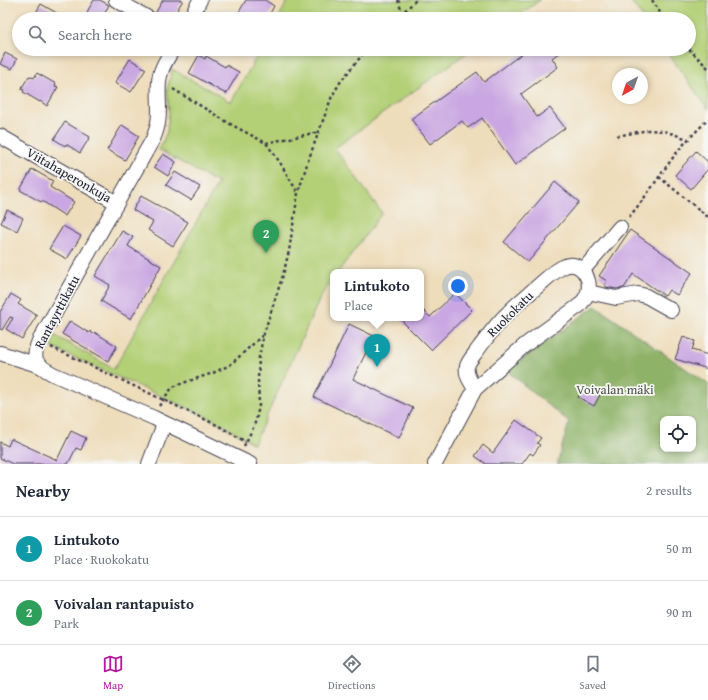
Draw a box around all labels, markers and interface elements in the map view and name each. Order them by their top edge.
search box [12,12,696,56]
icon: search [26,23,48,45]
text: Search here [58,24,132,45]
north arrow [612,68,648,104]
street label: Viitahaperonkuja [23,143,116,208]
pin: 2 [253,220,279,253]
popup [330,269,424,321]
street label: Rantayrttikatu [30,272,84,352]
text: Lintukoto [344,275,410,296]
your location [448,276,468,296]
street label: Ruokokatu [483,287,537,341]
text: Place [344,296,373,315]
pin: 1 [364,334,390,367]
park label: Voivalan mäki [576,380,654,399]
map controls [660,416,696,452]
button: locate [660,416,696,452]
text: Nearby [16,478,70,503]
text: 2 results [646,481,692,500]
text: Lintukoto [54,529,119,550]
text: 1 [26,539,32,558]
text: 50 m [666,539,692,558]
text: Place · Ruokokatu [54,550,149,569]
text: Voivalan rantapuisto [54,593,194,614]
text: 2 [26,603,32,622]
text: 90 m [666,603,692,622]
text: Park [54,614,79,633]
tab: Map [102,653,124,693]
tab: Directions [328,653,375,693]
tab: Saved [579,653,606,693]

